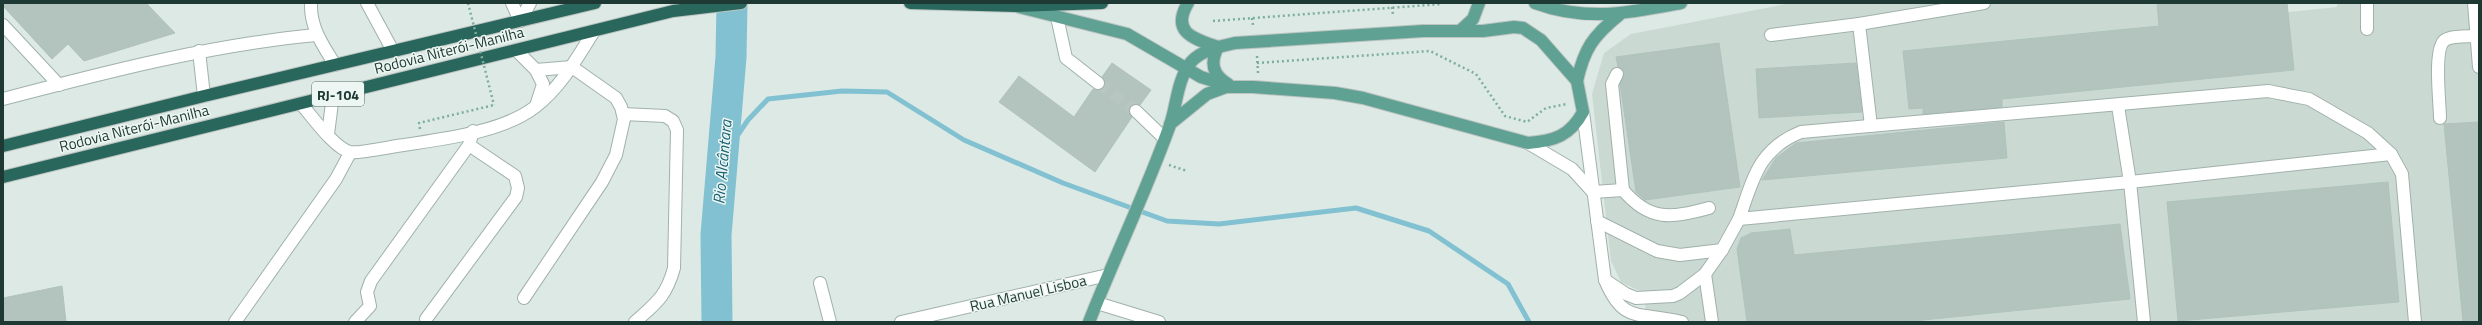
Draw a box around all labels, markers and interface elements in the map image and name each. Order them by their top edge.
street label: Rodovia Niterói-Manilha [372,20,527,80]
road number: RJ-104 [312,82,364,106]
street label: Rodovia Niterói-Manilha [57,98,212,158]
water label: Rio Alcântara [706,118,738,205]
street label: Rua Manuel Lisboa [967,268,1089,318]

